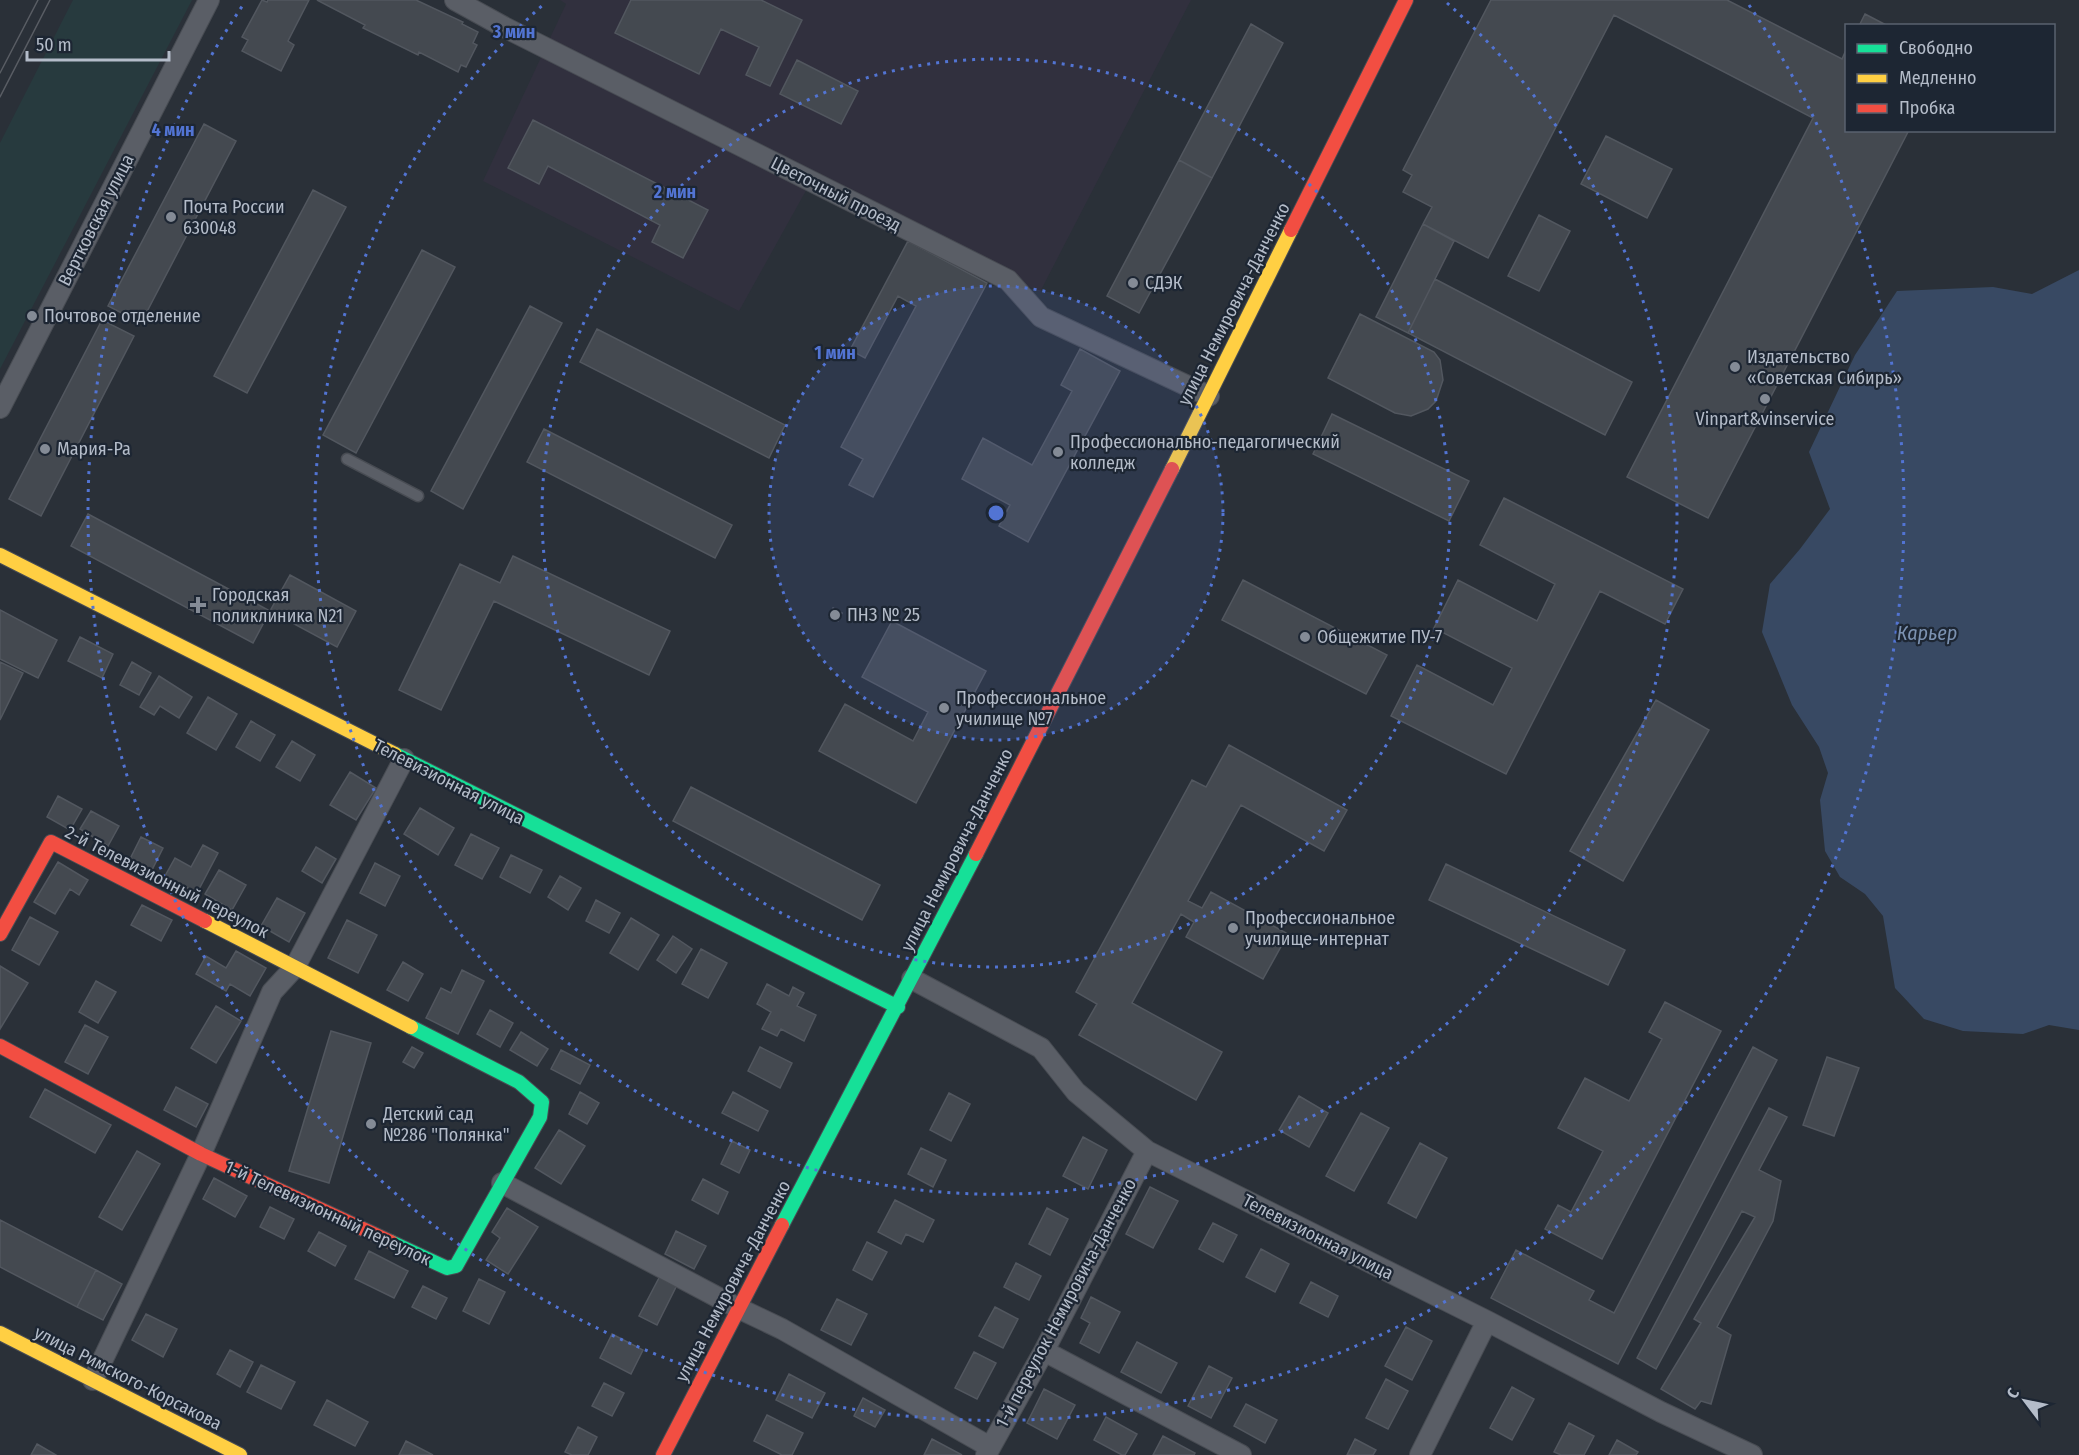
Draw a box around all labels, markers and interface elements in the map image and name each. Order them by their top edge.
text: 3 мин [492,21,535,43]
scale bar [27,24,170,62]
legend [1845,24,2055,132]
text: 50 m [36,34,72,56]
text: Свободно [1899,37,1973,59]
text: Медленно [1899,67,1977,89]
text: Пробка [1899,97,1955,119]
text: 4 мин [151,119,195,141]
street label: Вертковская улица [53,150,139,290]
street label: Цветочный проезд [767,152,905,236]
text: 2 мин [653,181,696,203]
place label: Почта России 630048 [183,196,285,239]
street label: улица Немировича-Данченко [1173,199,1295,409]
marker: Почта России 630048 [164,210,178,224]
place label: СДЭК [1145,272,1183,294]
marker: СДЭК [1126,276,1140,290]
place label: Почтовое отделение [44,305,201,327]
marker: Почтовое отделение [25,309,39,323]
text: 1 мин [814,342,856,364]
place label: Издательство «Советская Сибирь» [1747,346,1902,389]
marker: Издательство «Советская Сибирь» [1728,360,1742,374]
marker: Vinpart&vinservice [1758,392,1772,406]
place label: Vinpart&vinservice [1696,408,1835,430]
place label: Профессионально-педагогический колледж [1070,431,1340,474]
place label: Мария-Ра [57,438,131,460]
marker: Мария-Ра [38,442,52,456]
marker: Профессионально-педагогический колледж [1051,445,1065,459]
centre of rings [986,503,1006,523]
place label: Городская поликлиника N21 [212,584,343,627]
marker: Городская поликлиника N21 [189,596,207,614]
place label: ПНЗ № 25 [847,604,920,626]
marker: ПНЗ № 25 [828,608,842,622]
water label: Карьер [1897,621,1957,645]
place label: Общежитие ПУ-7 [1317,626,1442,648]
marker: Общежитие ПУ-7 [1298,630,1312,644]
place label: Профессиональное училище №7 [956,687,1106,730]
marker: Профессиональное училище №7 [937,701,951,715]
street label: Телевизионная улица [370,734,528,830]
street label: улица Немировича-Данченко [896,745,1018,955]
street label: 2-й Телевизионный переулок [62,821,273,943]
place label: Профессиональное училище-интернат [1245,907,1395,950]
marker: Профессиональное училище-интернат [1226,921,1240,935]
place label: Детский сад №286 "Полянка" [382,1103,510,1146]
marker: Детский сад №286 "Полянка" [364,1117,378,1131]
street label: 1-й Телевизионный переулок [222,1156,435,1271]
street label: 1-й переулок Немировича-Данченко [991,1175,1141,1431]
street label: улица Немировича-Данченко [671,1177,795,1385]
street label: Телевизионная улица [1239,1189,1397,1285]
street label: улица Римского-Корсакова [31,1321,225,1435]
north arrow [1995,1371,2055,1431]
text: С [2002,1384,2023,1402]

